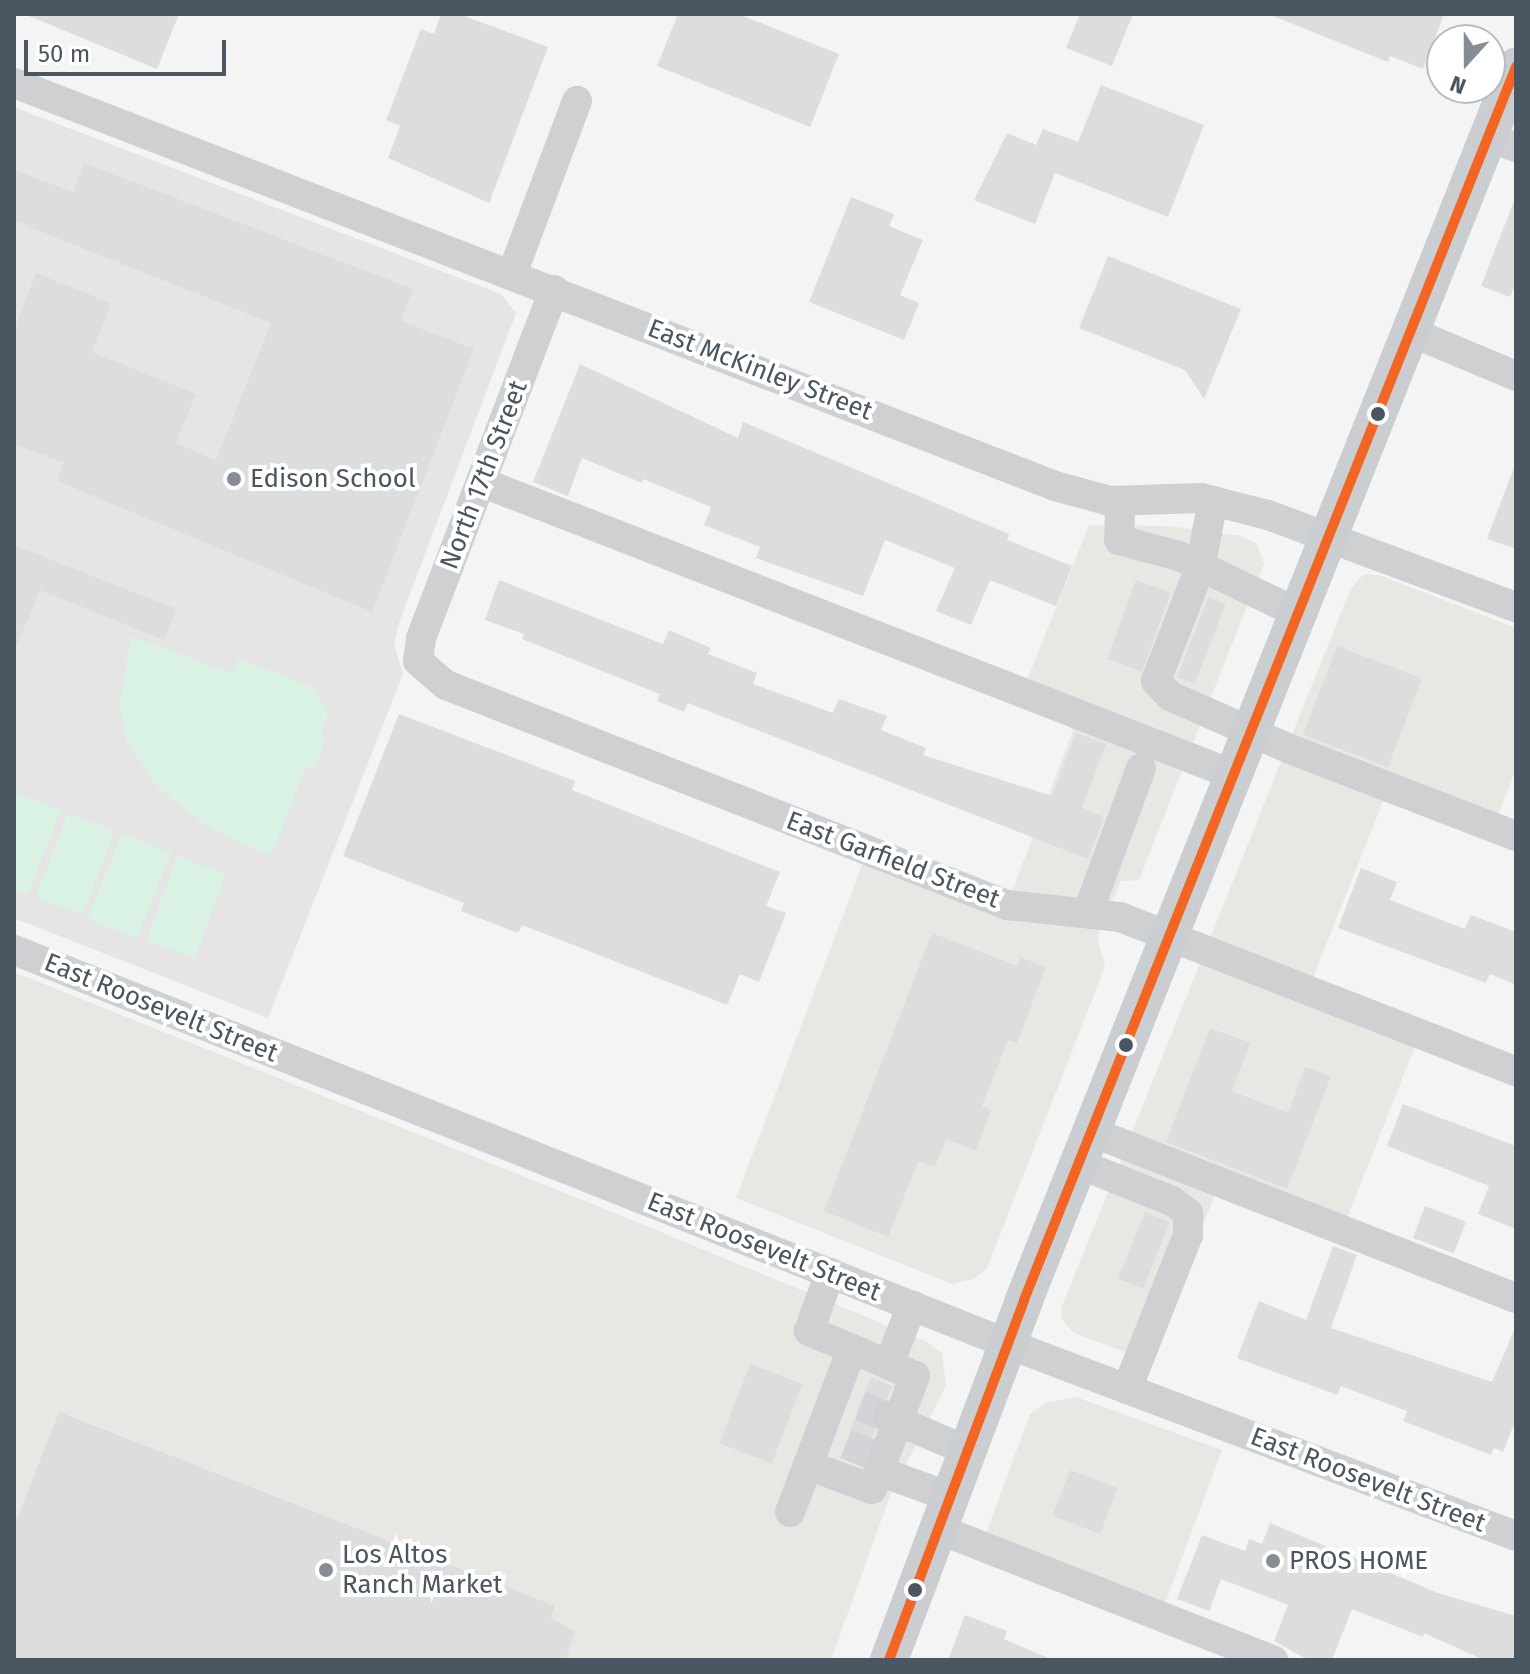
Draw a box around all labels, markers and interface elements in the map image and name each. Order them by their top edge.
scale bar [28,24,230,74]
north arrow [1426,24,1506,104]
text: 50 m [38,40,90,68]
text: N [1446,70,1470,100]
street label: East McKinley Street [643,313,877,427]
street label: North 17th Street [434,376,534,574]
unlabelled marker [1370,406,1386,422]
place label: Edison School [250,463,416,495]
marker: Edison School [225,470,243,488]
street label: East Garfield Street [782,805,1004,915]
street label: East Roosevelt Street [40,947,282,1069]
unlabelled marker [1118,1037,1134,1053]
street label: East Roosevelt Street [643,1186,885,1308]
street label: East Roosevelt Street [1246,1421,1490,1539]
place label: Los Altos Ranch Market [342,1539,502,1600]
place label: PROS HOME [1289,1545,1428,1577]
marker: PROS HOME [1264,1552,1282,1570]
marker: Los Altos Ranch Market [317,1561,335,1579]
unlabelled marker [907,1582,923,1598]

